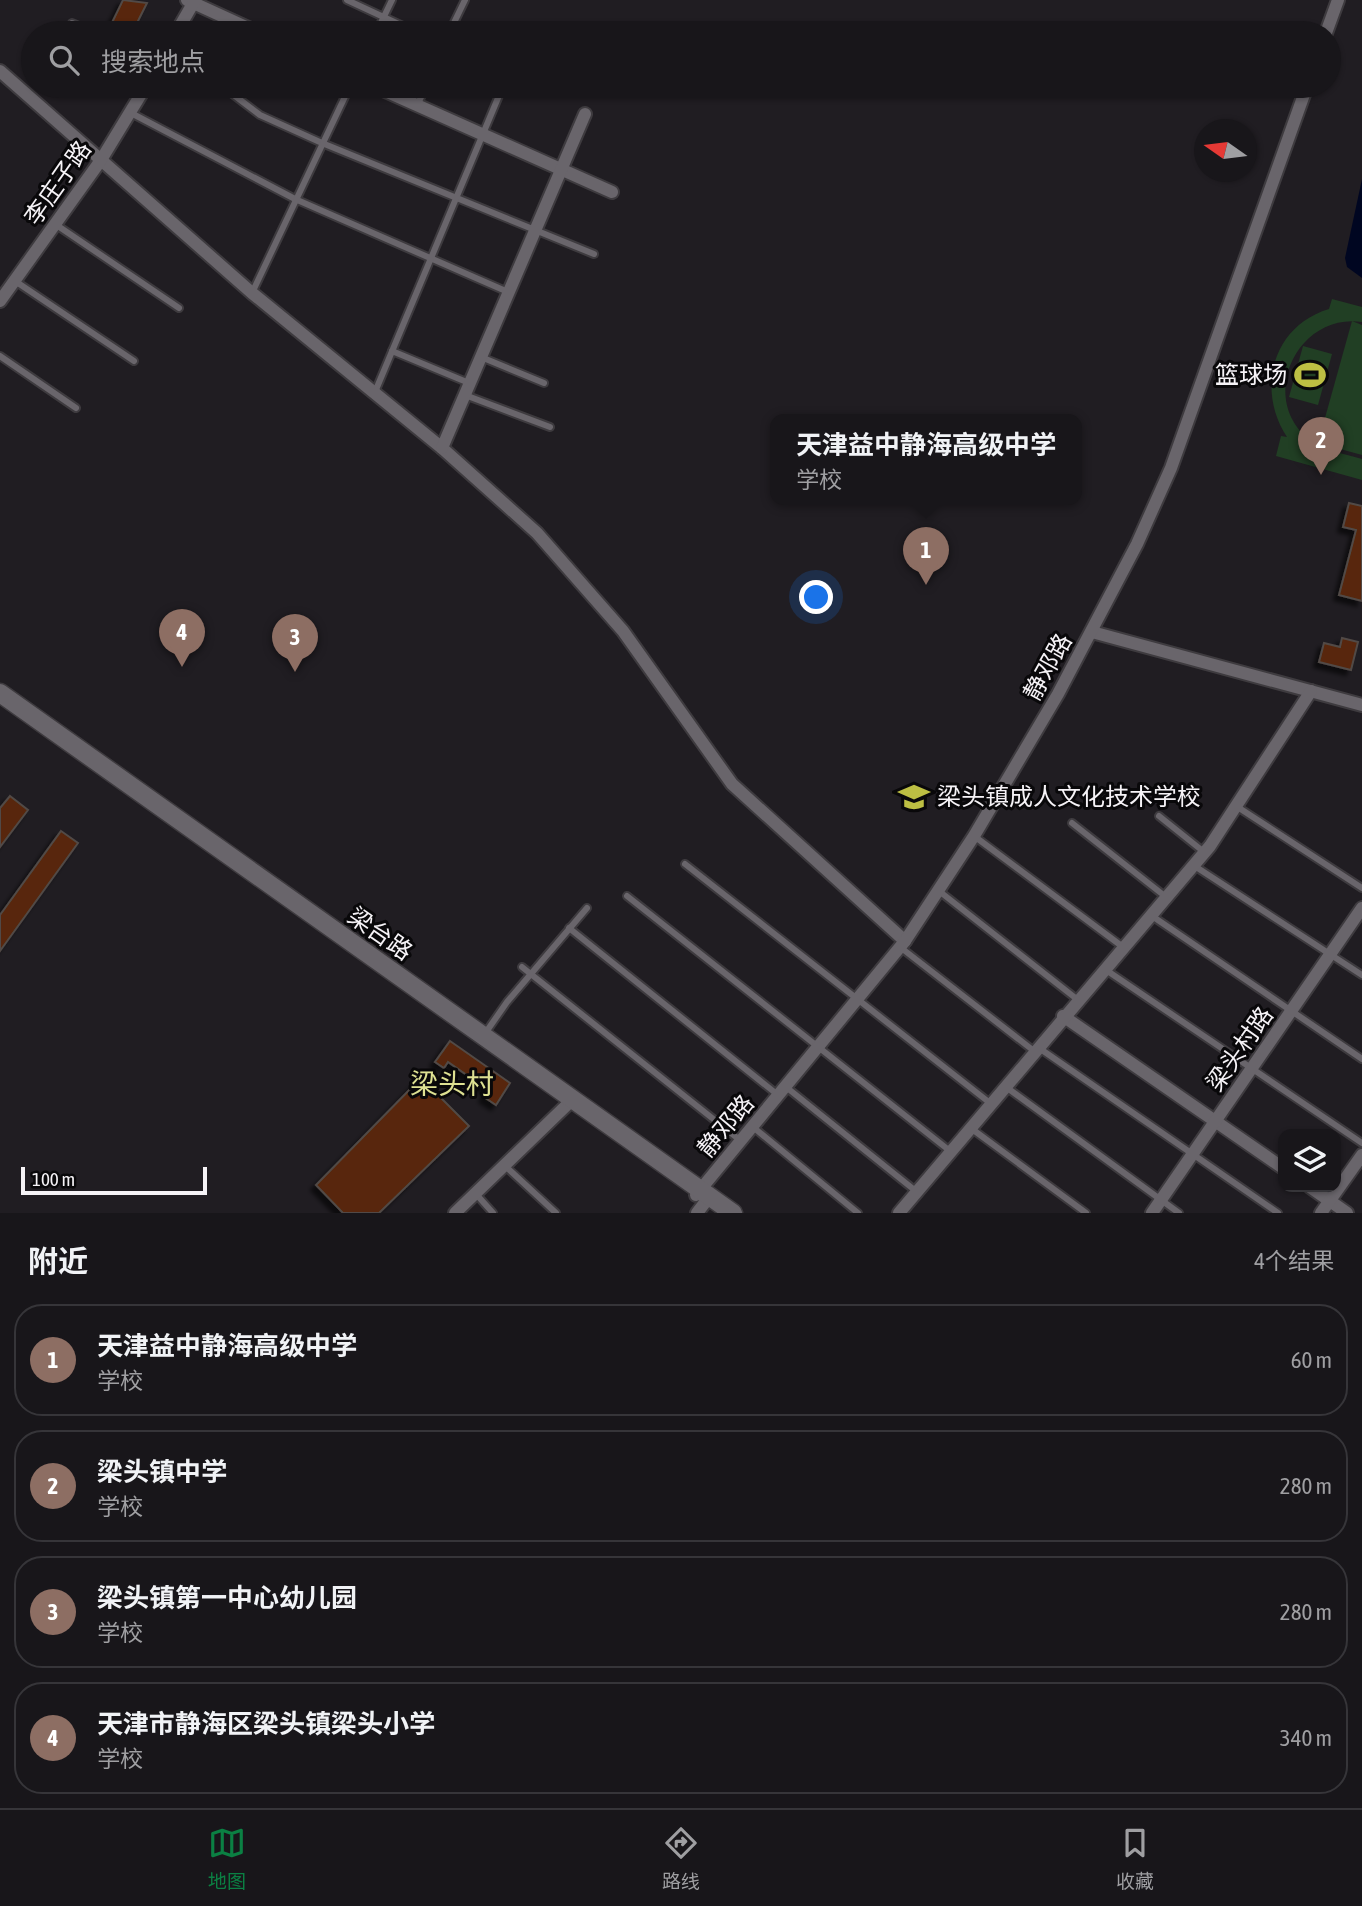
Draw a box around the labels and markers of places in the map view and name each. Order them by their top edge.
sports icon: 篮球场 [1293,358,1327,392]
place label: 篮球场 [1215,361,1287,388]
pin: 2 [1298,417,1344,475]
pin: 1 [903,527,949,585]
pin: 4 [159,609,205,667]
pin: 3 [272,614,318,672]
school or university icon: 梁头镇成人文化技术学校 [897,780,931,814]
place label: 梁头镇成人文化技术学校 [937,783,1201,810]

